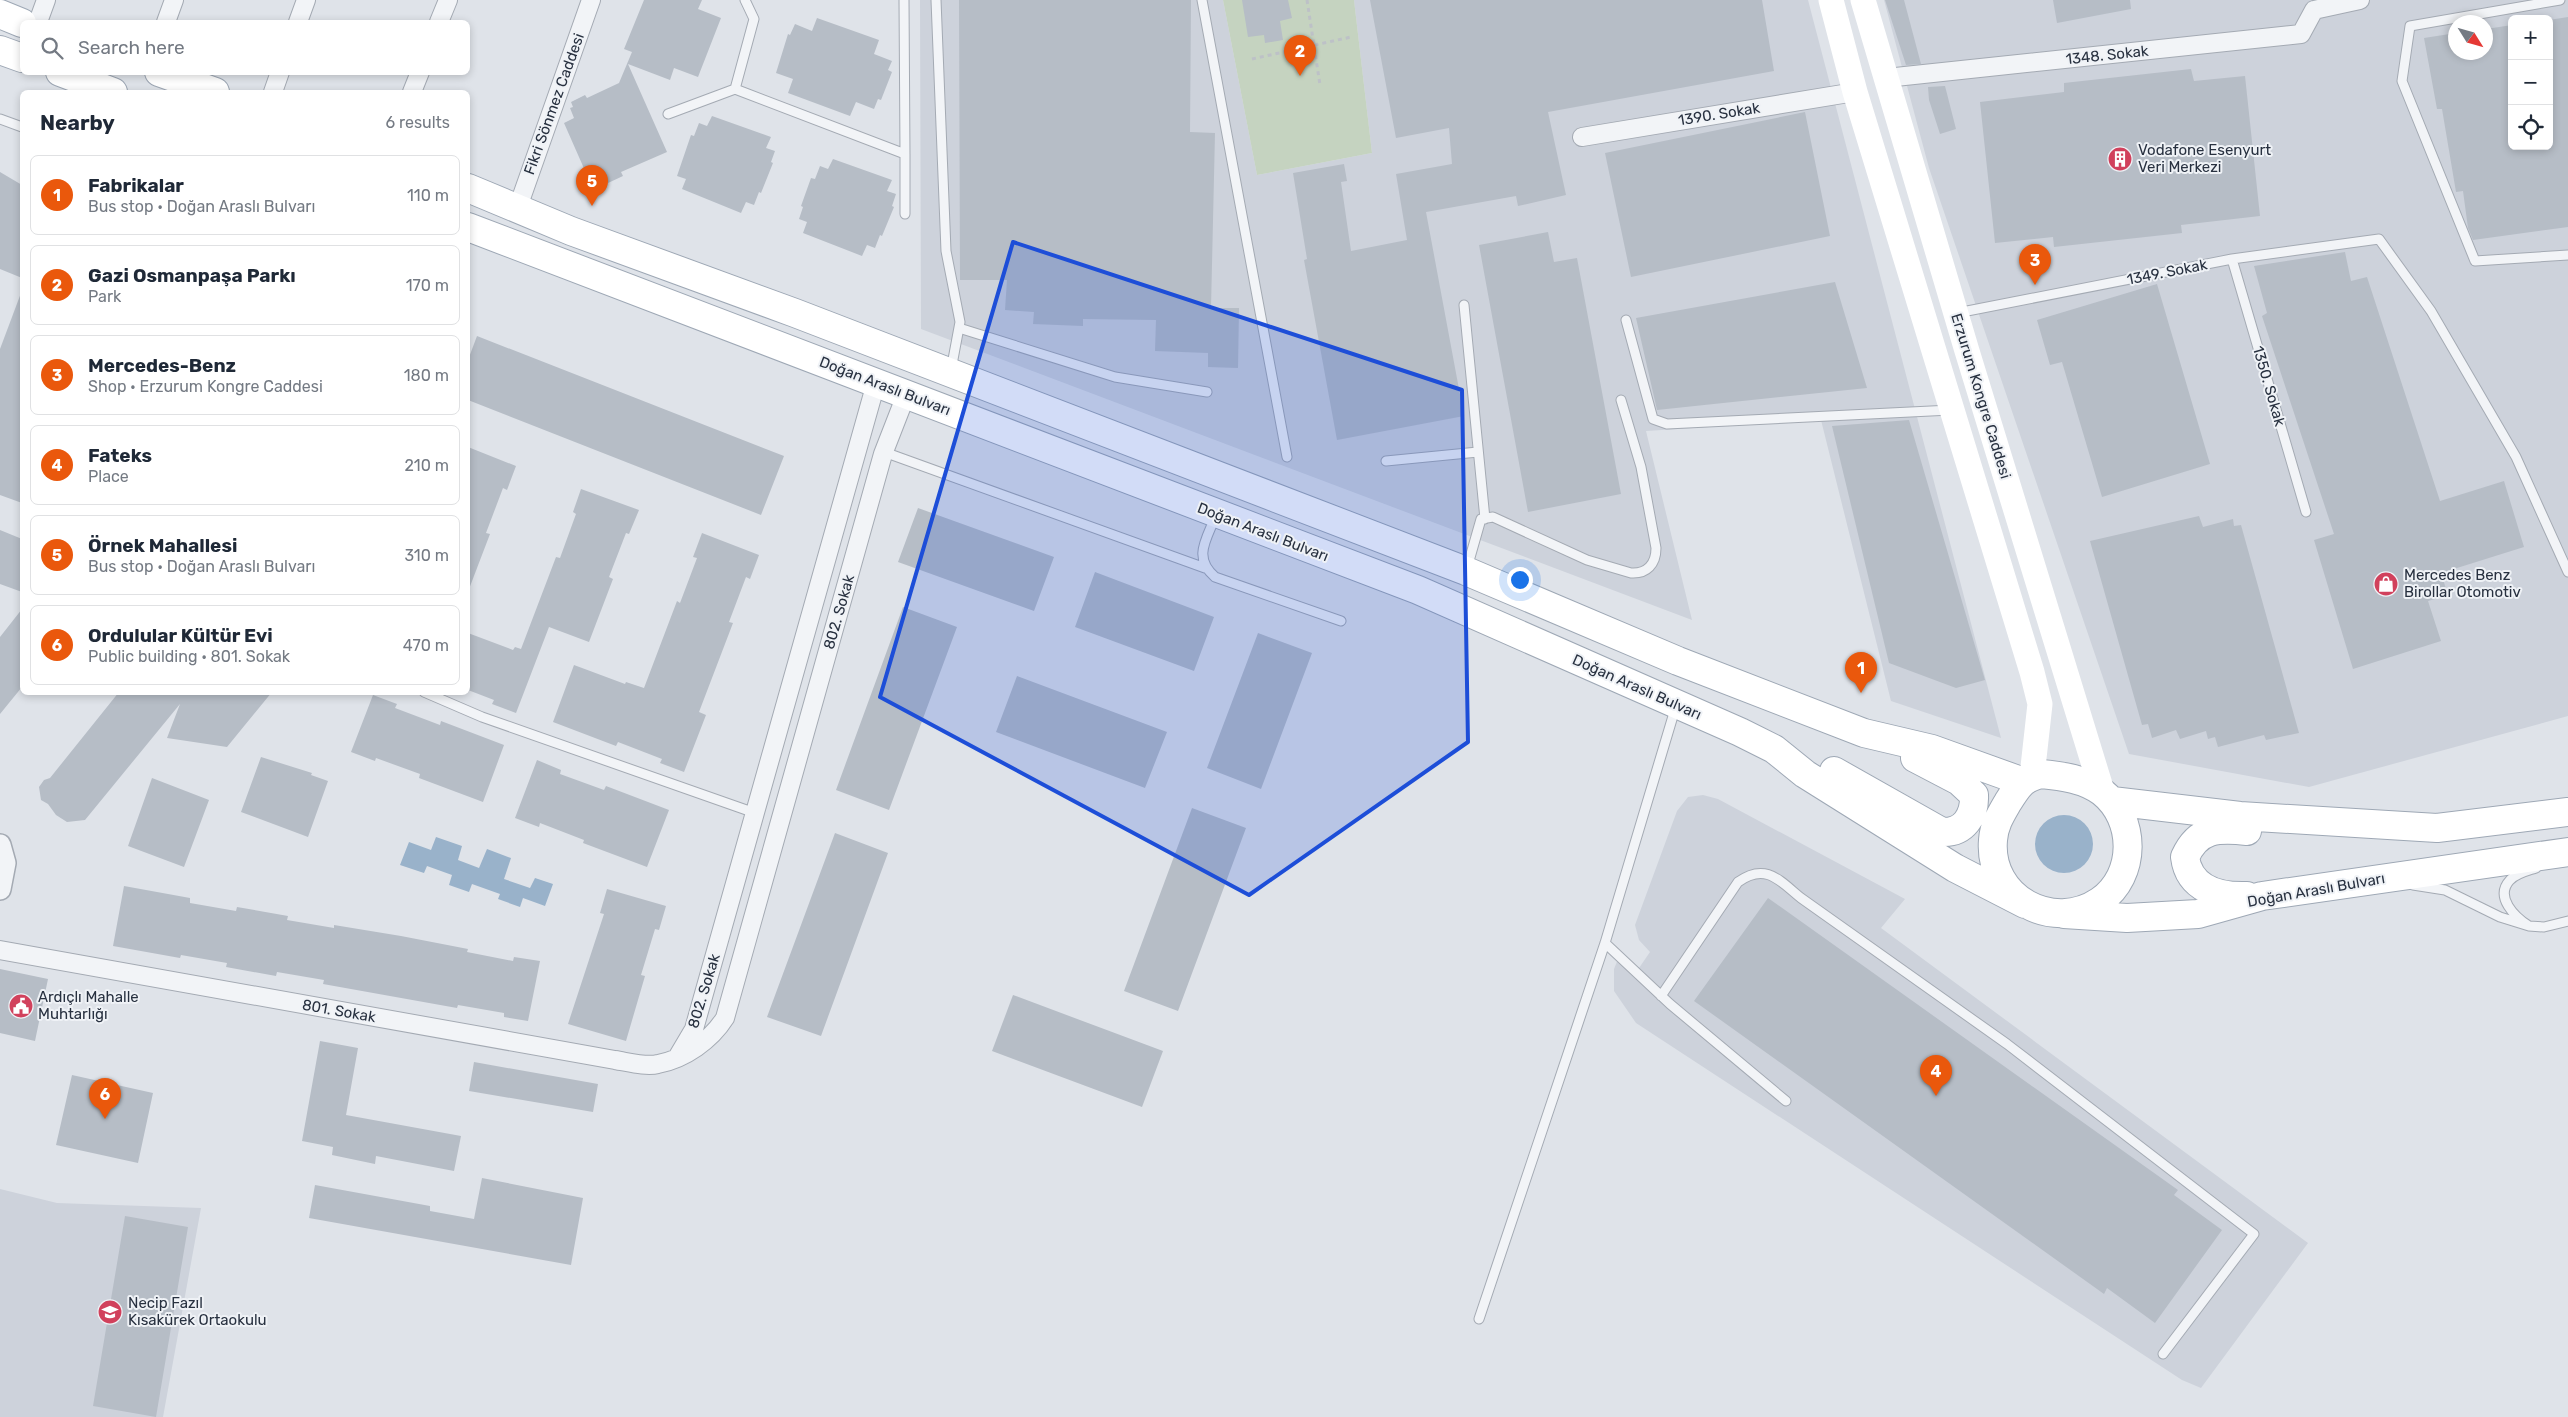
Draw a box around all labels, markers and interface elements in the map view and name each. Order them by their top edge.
north arrow [2448,15,2493,60]
map controls [2508,15,2553,150]
button: + [2508,15,2553,60]
search box [20,20,470,75]
street label: Fikri Sönmez Caddesi [520,31,588,177]
icon: search [38,34,66,62]
pin: 2 [1284,35,1316,76]
text: Search here [78,36,185,59]
street label: 1348. Sokak [2065,42,2150,68]
button: − [2508,60,2553,105]
street label: 1390. Sokak [1677,99,1761,129]
button: locate [2508,105,2553,150]
text: Nearby [40,110,115,135]
text: 6 results [385,113,450,132]
place label: Vodafone Esenyurt Veri Merkezi [2138,141,2271,176]
building icon: Vodafone Esenyurt Veri Merkezi [2107,146,2133,172]
pin: 5 [576,165,608,206]
text: Fabrikalar [88,174,184,197]
text: 1 [53,186,61,205]
text: 110 m [407,186,449,205]
text: Bus stop · Doğan Araslı Bulvarı [88,197,315,216]
pin: 3 [2019,244,2051,285]
street label: 1349. Sokak [2125,255,2209,289]
text: Gazi Osmanpaşa Parkı [88,264,296,287]
text: 2 [52,276,62,295]
text: 170 m [406,276,449,295]
text: Park [88,287,121,306]
street label: Erzurum Kongre Caddesi [1947,311,2015,481]
street label: 1350. Sokak [2249,344,2289,428]
street label: Doğan Araslı Bulvarı [817,353,953,419]
text: Mercedes-Benz [88,354,236,377]
text: 3 [52,366,62,385]
text: 180 m [404,366,449,385]
text: Shop · Erzurum Kongre Caddesi [88,377,323,396]
text: Fateks [88,444,152,467]
text: 4 [52,456,62,475]
text: 210 m [404,456,449,475]
text: Place [88,467,129,486]
street label: Doğan Araslı Bulvarı [1195,499,1331,565]
text: Örnek Mahallesi [88,534,237,557]
text: 5 [52,546,62,565]
text: 310 m [405,546,449,565]
text: Bus stop · Doğan Araslı Bulvarı [88,557,315,576]
place label: Mercedes Benz Birollar Otomotiv [2404,566,2521,601]
your location [1507,567,1533,593]
shop icon: Mercedes Benz Birollar Otomotiv [2373,571,2399,597]
street label: 802. Sokak [820,572,858,651]
text: Ordulular Kültür Evi [88,624,273,647]
text: 6 [52,636,62,655]
text: 470 m [403,636,449,655]
text: Public building · 801. Sokak [88,647,290,666]
street label: Doğan Araslı Bulvarı [1570,650,1704,724]
pin: 1 [1845,652,1877,693]
street label: Doğan Araslı Bulvarı [2246,869,2386,911]
street label: 802. Sokak [684,951,724,1030]
place label: Ardıçlı Mahalle Muhtarlığı [38,988,139,1023]
public building icon: Ardıçlı Mahalle Muhtarlığı [8,993,34,1019]
street label: 801. Sokak [301,996,377,1026]
pin: 4 [1920,1055,1952,1096]
pin: 6 [89,1078,121,1119]
place label: Necip Fazıl Kısakürek Ortaokulu [128,1294,267,1329]
school or university icon: Necip Fazıl Kısakürek Ortaokulu [97,1299,123,1325]

